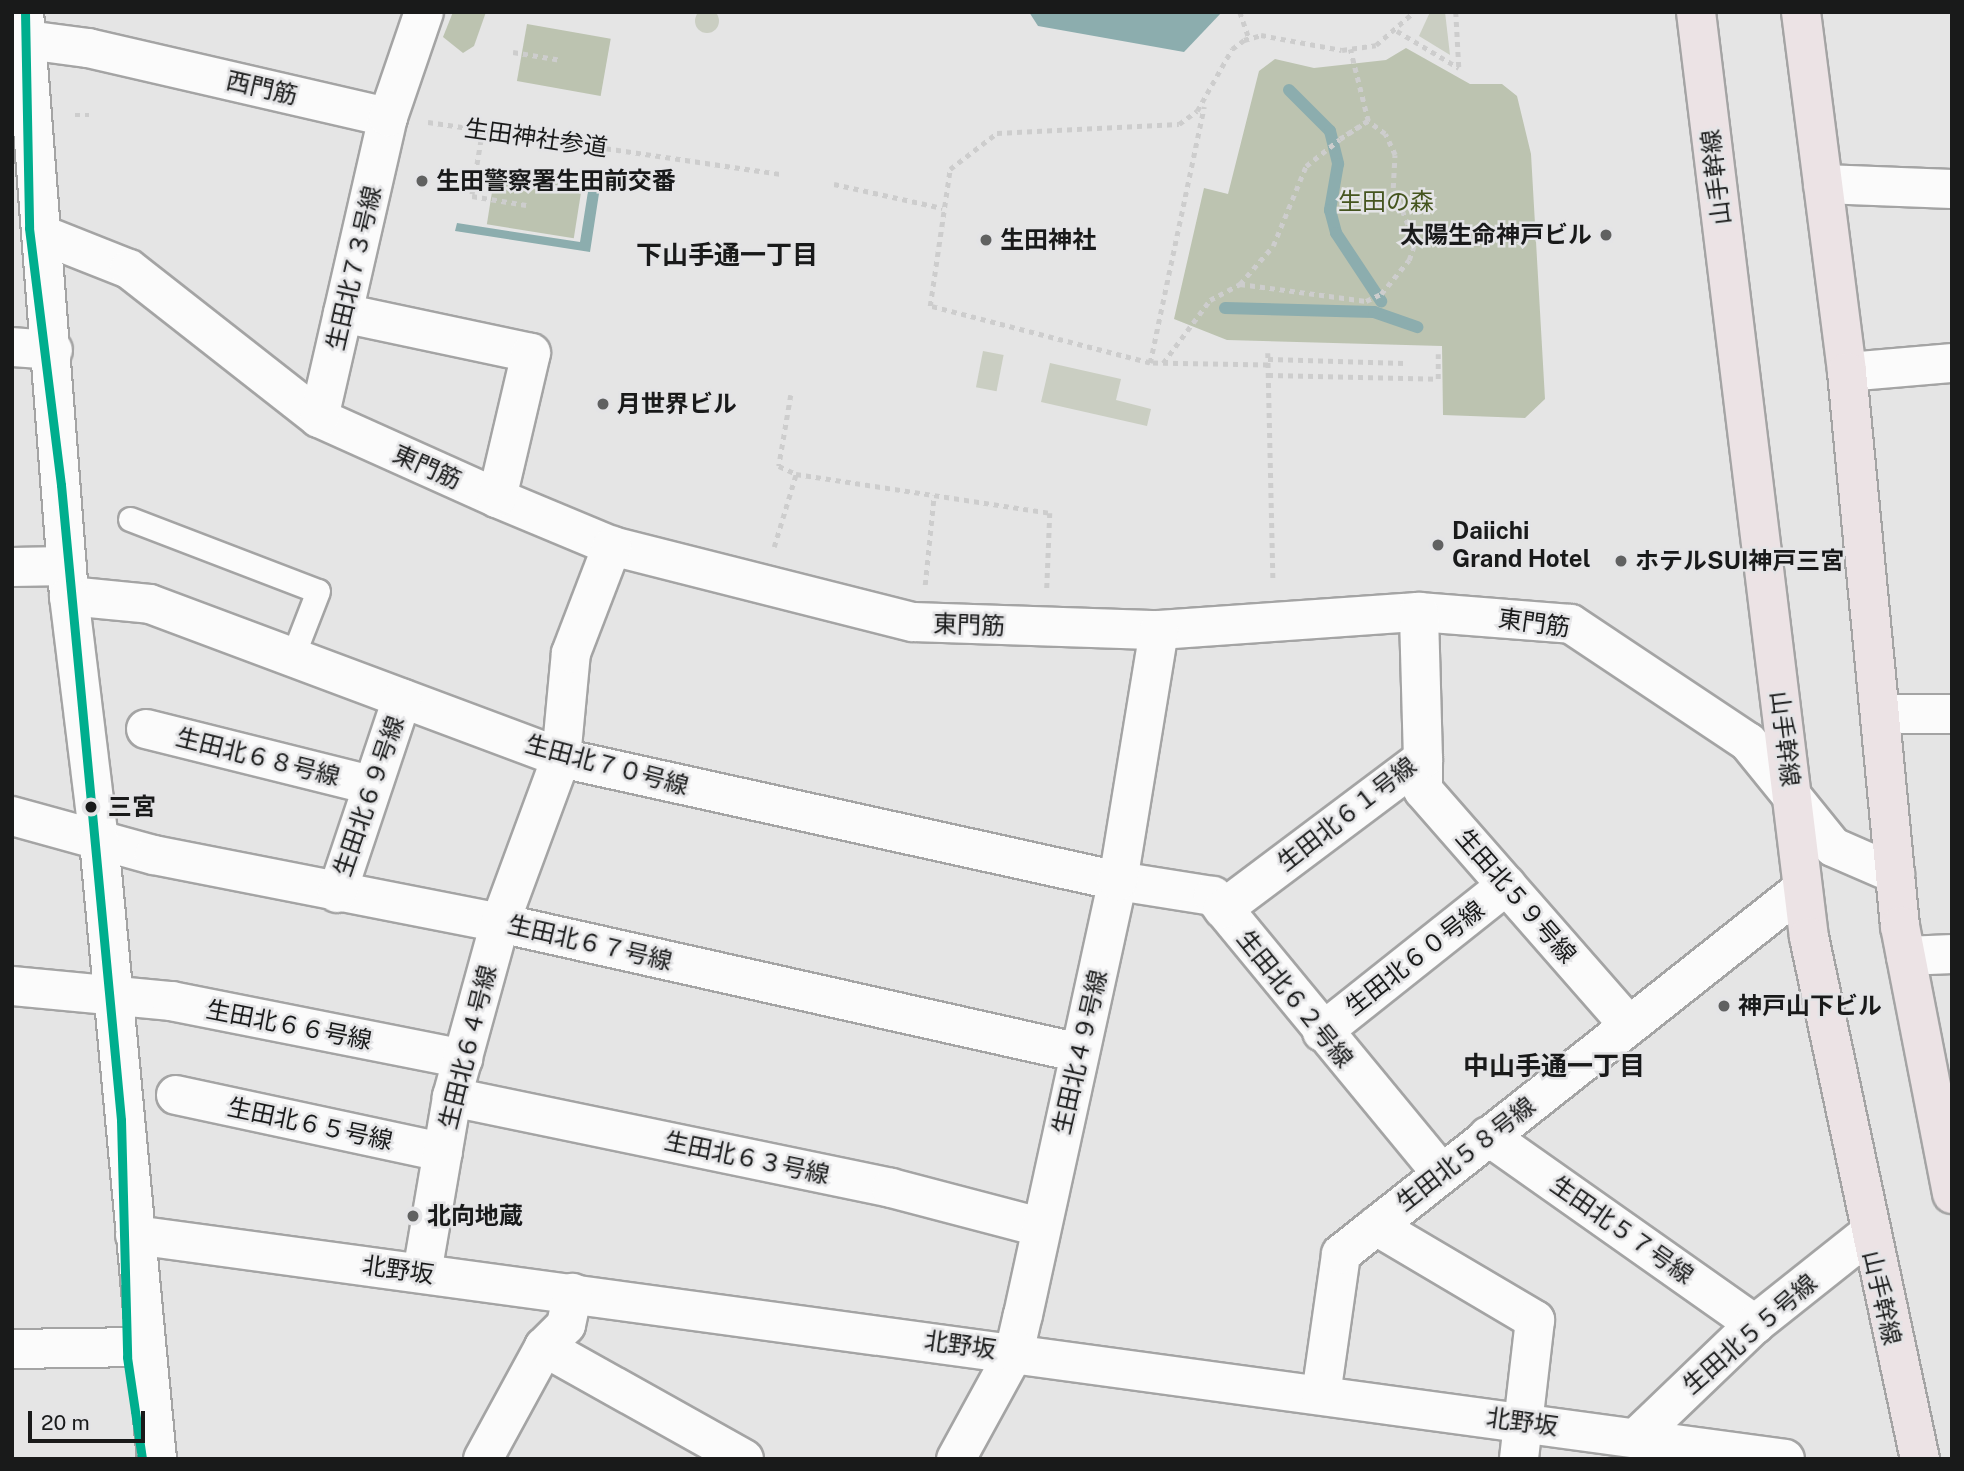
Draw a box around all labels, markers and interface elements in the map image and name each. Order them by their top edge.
street label: 西門筋 [224,66,300,110]
street label: 生田神社参道 [463,114,609,162]
street label: 山手幹線 [1696,128,1736,226]
place label: 生田警察署生田前交番 [436,167,676,195]
marker: 生田警察署生田前交番 [414,173,430,189]
street label: 生田北７３号線 [321,183,387,353]
park label: 生田の森 [1338,188,1434,216]
place label: 太陽生命神戸ビル [1400,221,1592,249]
place label: 生田神社 [1000,226,1096,254]
marker: 太陽生命神戸ビル [1598,227,1614,243]
marker: 生田神社 [978,232,994,248]
district label: 下山手通一丁目 [636,239,818,271]
place label: 月世界ビル [617,390,737,418]
marker: 月世界ビル [595,396,611,412]
street label: 東門筋 [388,439,466,495]
place label: Daiichi Grand Hotel [1452,517,1591,573]
marker: Daiichi Grand Hotel [1430,537,1446,553]
place label: ホテルSUI神戸三宮 [1635,547,1844,575]
marker: ホテルSUI神戸三宮 [1613,553,1629,569]
street label: 東門筋 [1496,604,1572,642]
street label: 東門筋 [933,609,1005,641]
street label: 山手幹線 [1765,690,1805,788]
street label: 生田北６９号線 [328,712,410,880]
street label: 生田北６８号線 [173,723,343,791]
street label: 生田北７０号線 [522,729,692,801]
street label: 生田北６１号線 [1272,751,1422,877]
place label: 三宮 [108,793,156,821]
marker: 三宮 [80,796,102,818]
street label: 生田北５９号線 [1450,823,1582,969]
street label: 生田北６０号線 [1340,895,1490,1021]
street label: 生田北６７号線 [505,910,675,976]
street label: 生田北６２号線 [1231,925,1359,1073]
street label: 生田北６４号線 [434,962,502,1132]
street label: 生田北４９号線 [1047,967,1113,1137]
place label: 神戸山下ビル [1738,992,1882,1020]
street label: 生田北６６号線 [204,995,374,1055]
marker: 神戸山下ビル [1716,998,1732,1014]
district label: 中山手通一丁目 [1463,1050,1645,1082]
street label: 生田北５８号線 [1391,1091,1541,1217]
street label: 生田北６５号線 [225,1092,395,1156]
street label: 生田北６３号線 [662,1126,832,1190]
street label: 生田北５７号線 [1545,1170,1699,1290]
place label: 北向地蔵 [427,1202,523,1230]
marker: 北向地蔵 [405,1208,421,1224]
street label: 山手幹線 [1857,1248,1907,1348]
street label: 北野坂 [360,1251,436,1289]
street label: 生田北５５号線 [1677,1268,1823,1400]
street label: 北野坂 [922,1326,998,1364]
scale bar [32,1398,149,1442]
street label: 北野坂 [1484,1403,1560,1441]
text: 20 m [41,1410,90,1435]

